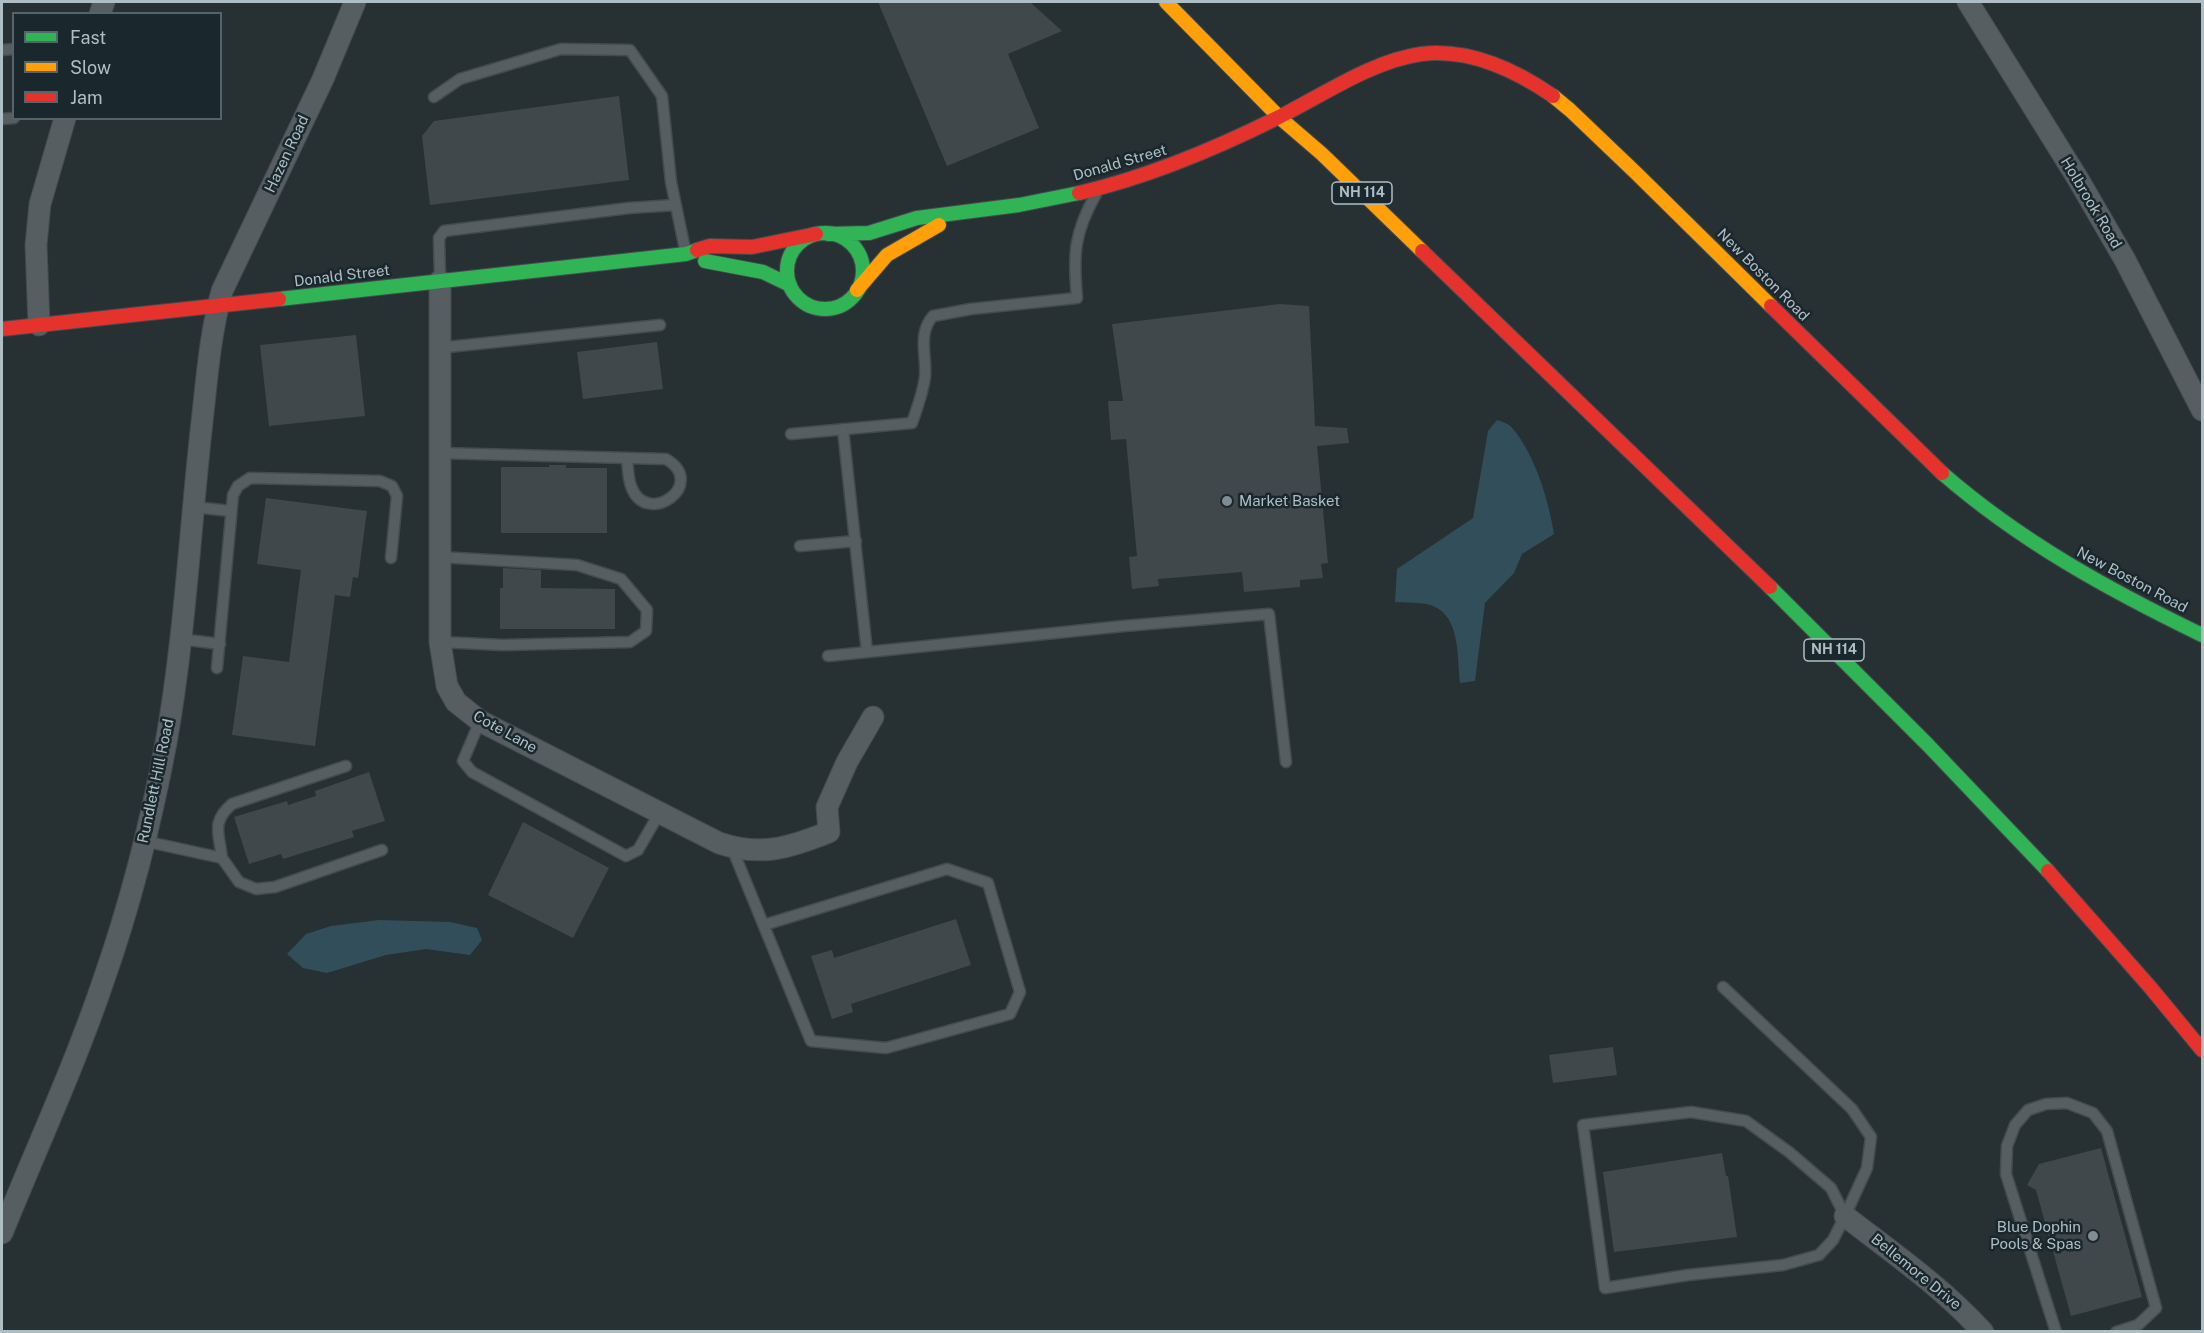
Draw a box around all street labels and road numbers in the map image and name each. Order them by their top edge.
street label: Hazen Road [261,113,313,195]
street label: Donald Street [1071,141,1169,185]
street label: Holbrook Road [2057,154,2125,252]
road number: NH 114 [1332,182,1392,204]
street label: New Boston Road [1713,225,1813,325]
street label: Donald Street [293,261,391,291]
street label: New Boston Road [2074,543,2190,617]
road number: NH 114 [1804,639,1864,661]
street label: Cote Lane [470,707,540,757]
street label: Rundlett Hill Road [134,717,178,845]
street label: Bellemore Drive [1867,1230,1965,1314]

